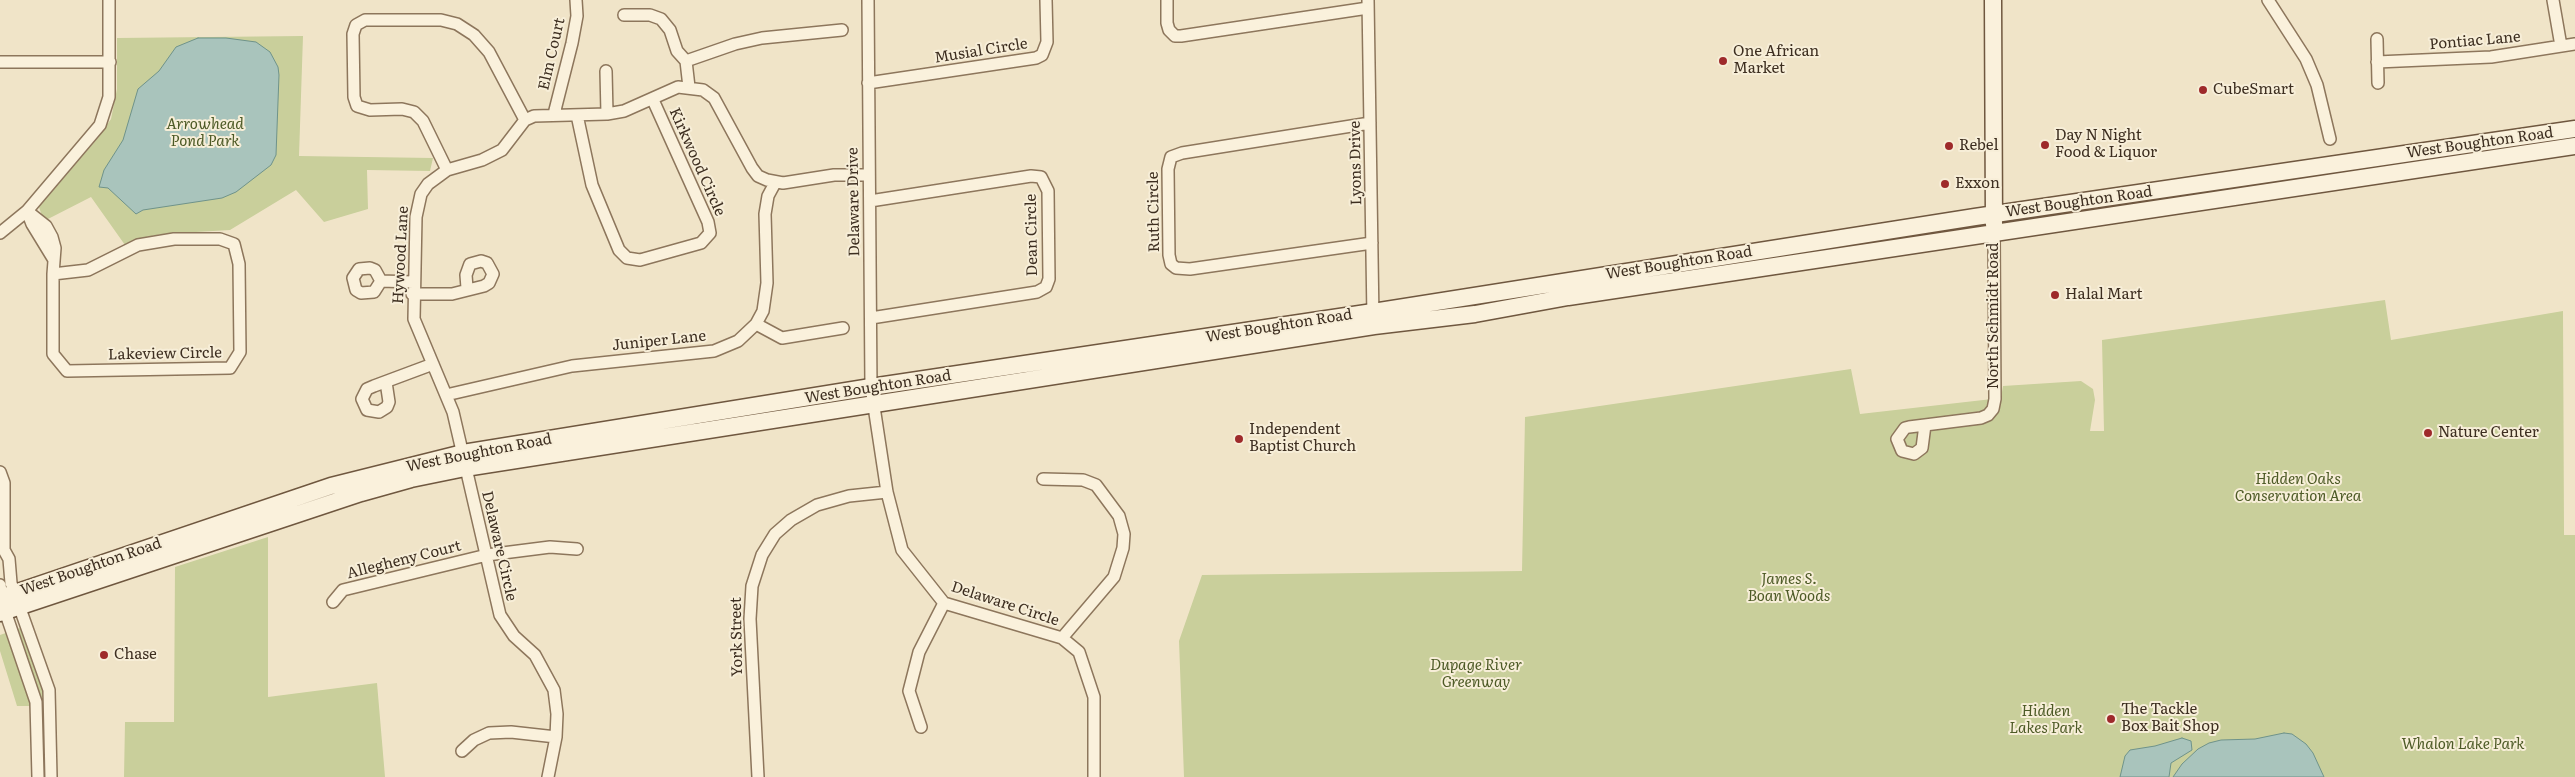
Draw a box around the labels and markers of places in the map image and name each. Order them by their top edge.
place label: One African Market [1733,43,1819,78]
marker: One African Market [1717,55,1729,67]
place label: CubeSmart [2213,81,2294,99]
marker: CubeSmart [2197,84,2209,96]
place label: Day N Night Food & Liquor [2055,127,2157,162]
place label: Rebel [1959,137,1998,155]
marker: Day N Night Food & Liquor [2039,139,2051,151]
marker: Rebel [1943,140,1955,152]
place label: Exxon [1955,175,2000,193]
marker: Exxon [1939,178,1951,190]
place label: Halal Mart [2065,286,2143,304]
marker: Halal Mart [2049,289,2061,301]
place label: Independent Baptist Church [1249,421,1356,456]
place label: Nature Center [2438,424,2539,442]
marker: Nature Center [2422,427,2434,439]
marker: Independent Baptist Church [1233,433,1245,445]
place label: Chase [114,646,157,664]
marker: Chase [98,649,110,661]
place label: The Tackle Box Bait Shop [2121,701,2219,736]
marker: The Tackle Box Bait Shop [2105,713,2117,725]

